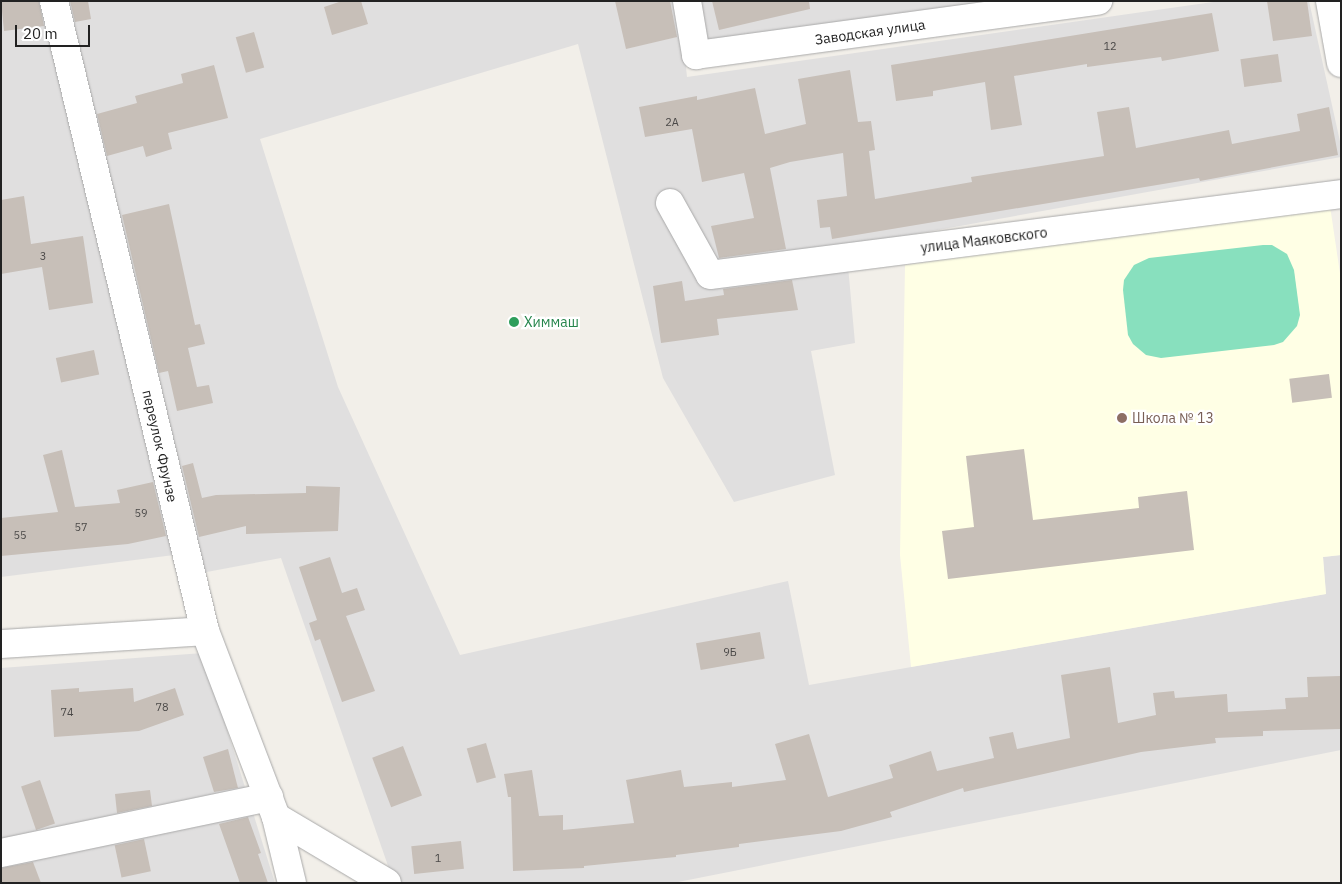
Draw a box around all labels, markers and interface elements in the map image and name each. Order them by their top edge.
scale bar [18,15,92,47]
street label: Заводская улица [814,16,926,48]
text: 20 m [23,24,58,43]
house number: 12 [1103,39,1117,53]
house number: 2А [665,115,679,129]
street label: улица Маяковского [920,224,1048,256]
house number: 3 [40,249,46,263]
place label: Химмаш [524,314,579,330]
marker: Химмаш [508,316,520,328]
street label: переулок Фрунзе [139,388,181,504]
place label: Школа № 13 [1132,410,1214,426]
marker: Школа № 13 [1116,412,1128,424]
house number: 59 [134,506,148,520]
house number: 57 [74,520,88,534]
house number: 55 [13,528,27,542]
house number: 9Б [723,645,737,659]
house number: 78 [155,700,169,714]
house number: 74 [60,705,74,719]
house number: 1 [435,851,441,865]

